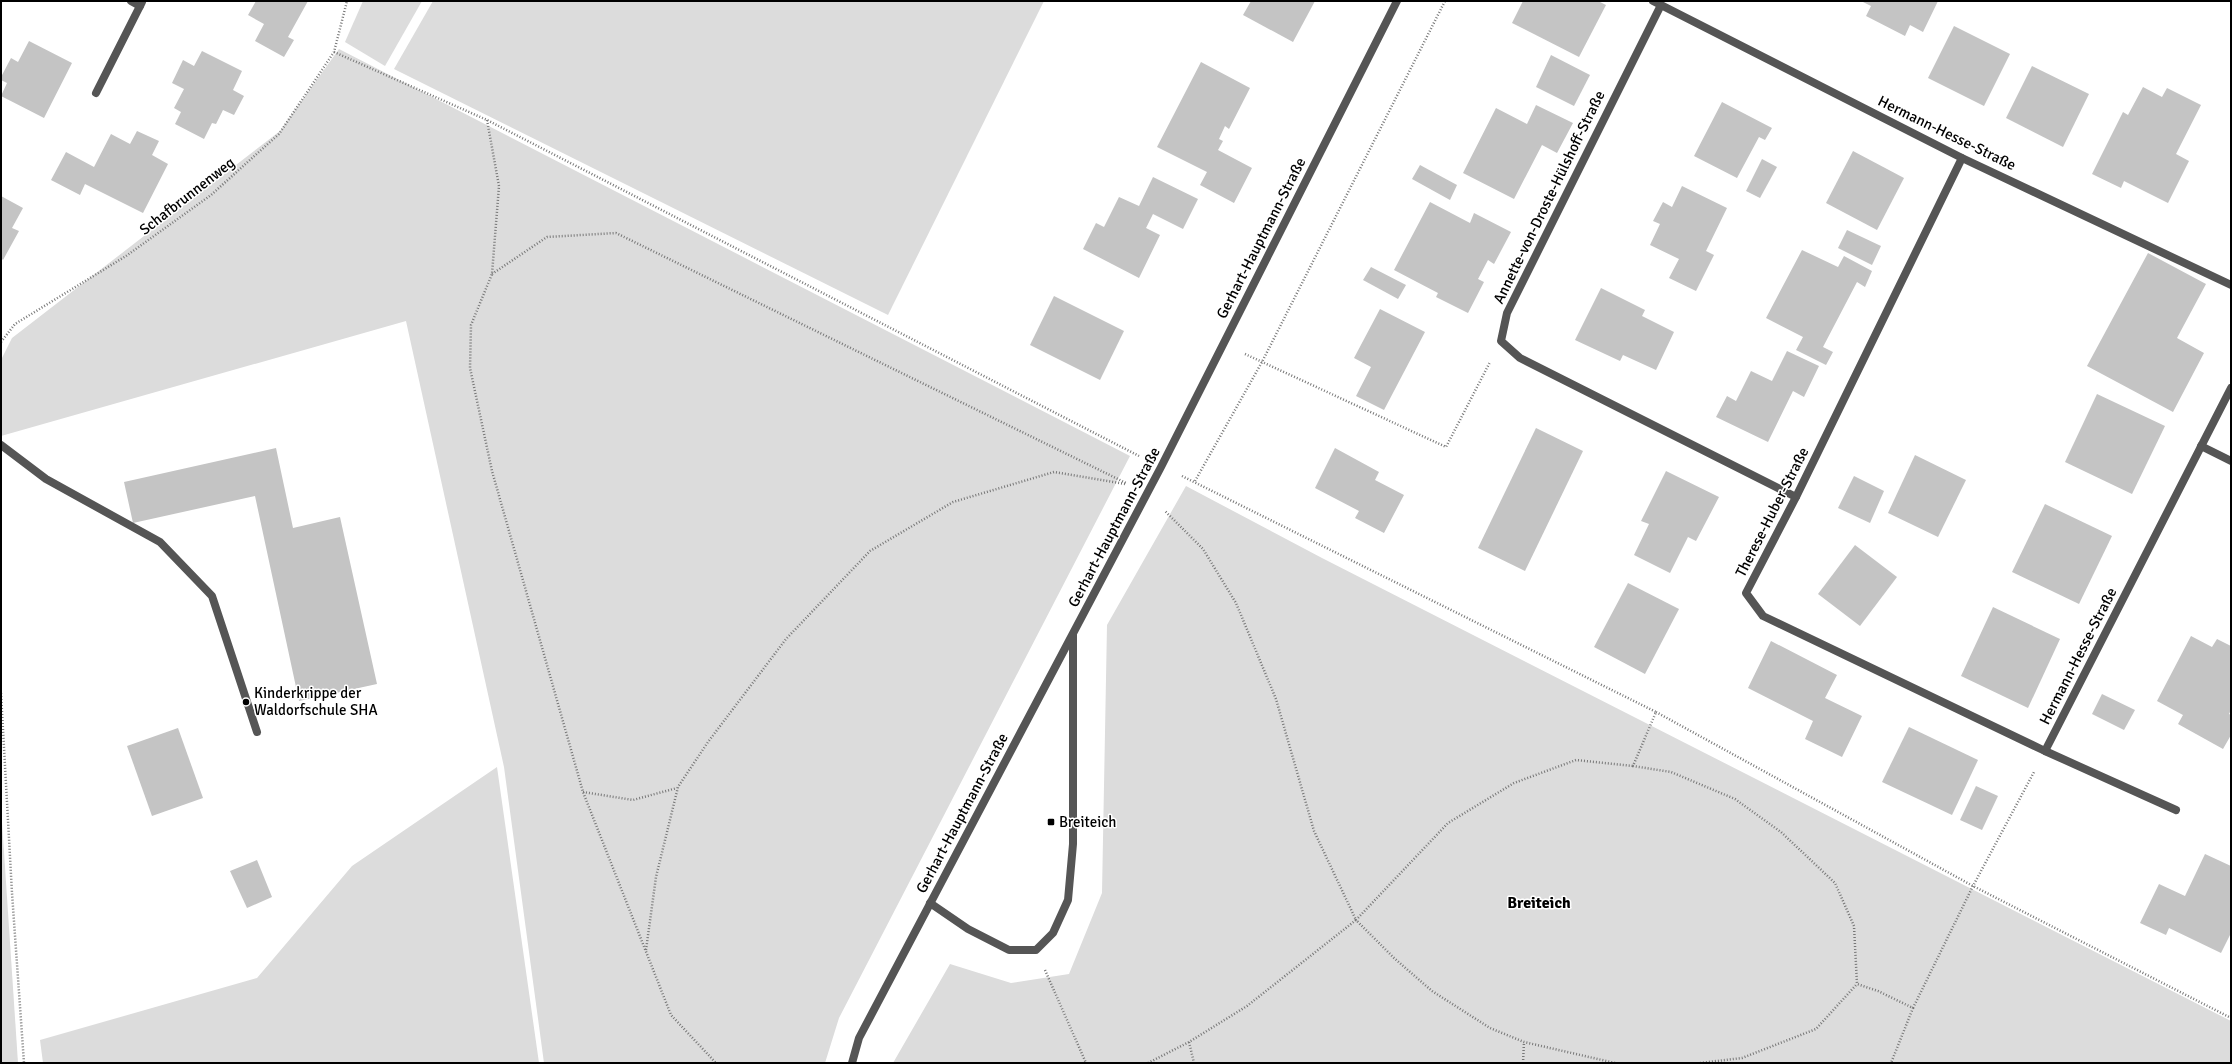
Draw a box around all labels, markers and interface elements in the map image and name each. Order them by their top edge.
street label: Annette-von-Droste-Hülshoff-Straße [1489,88,1609,306]
street label: Hermann-Hesse-Straße [1875,92,2019,174]
street label: Schafbrunnenweg [136,153,238,239]
street label: Gerhart-Hauptmann-Straße [1212,154,1310,322]
street label: Gerhart-Hauptmann-Straße [1064,444,1164,610]
street label: Therese-Huber-Straße [1731,444,1813,580]
street label: Hermann-Hesse-Straße [2036,584,2120,728]
place label: Kinderkrippe der Waldorfschule SHA [254,684,378,719]
marker: Kinderkrippe der Waldorfschule SHA [241,697,251,707]
street label: Gerhart-Hauptmann-Straße [912,730,1012,896]
place label: Breiteich [1059,813,1117,831]
marker: Breiteich [1046,817,1056,827]
district label: Breiteich [1507,893,1571,913]

